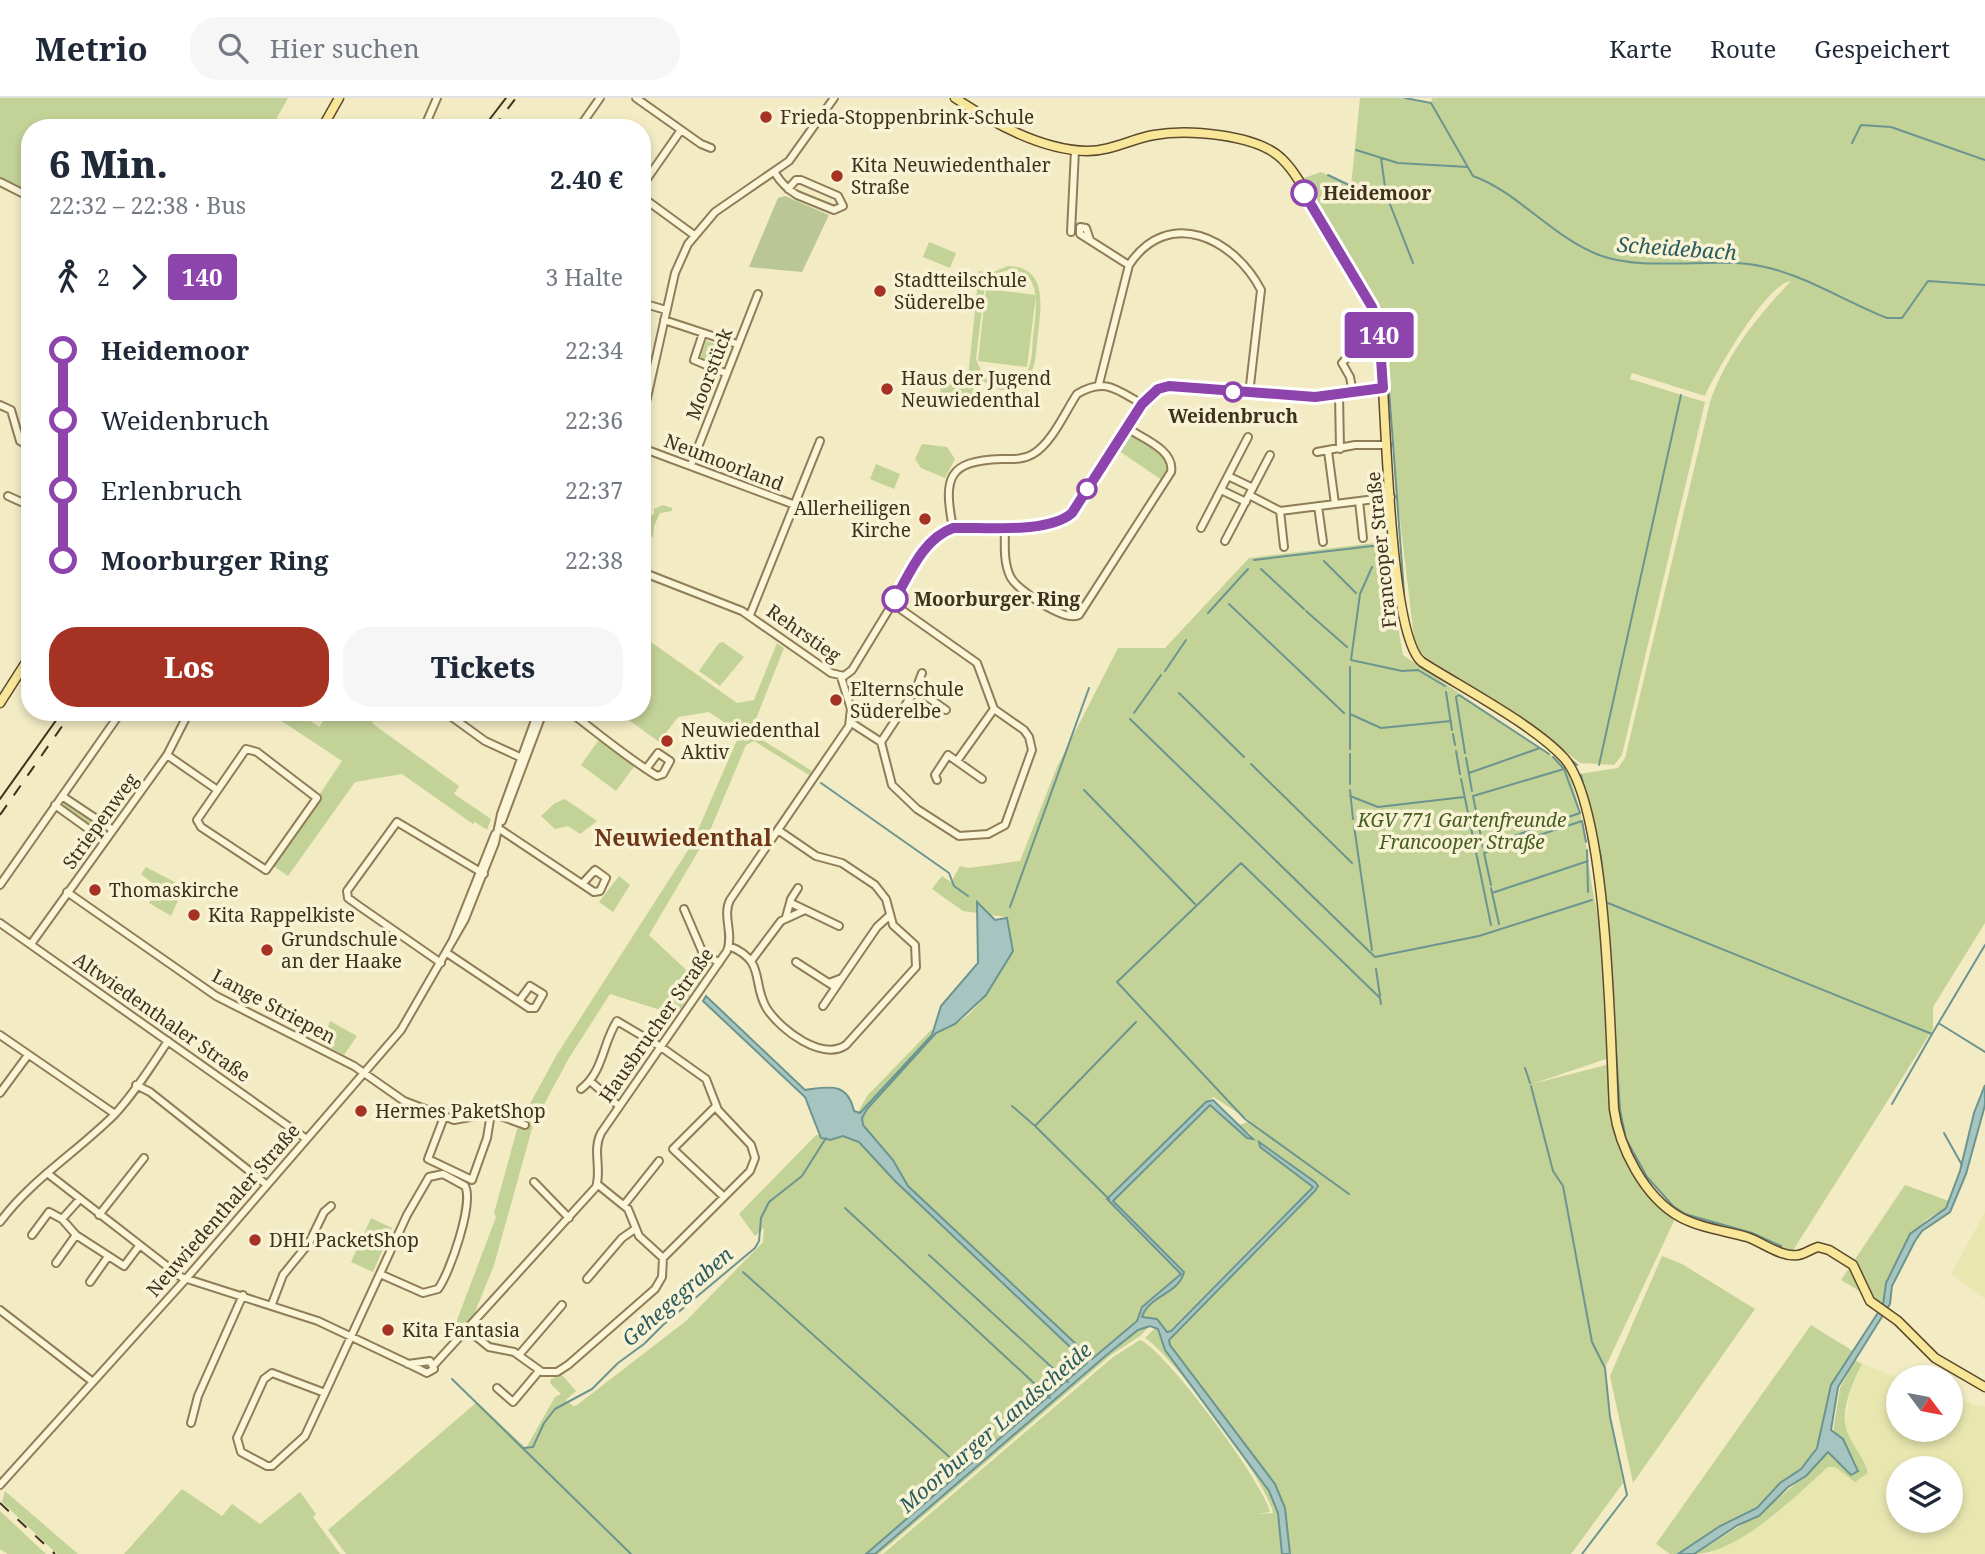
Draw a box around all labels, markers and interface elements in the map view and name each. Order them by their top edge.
search box [190,17,680,80]
text: Metrio [35,26,148,71]
icon: search [214,29,252,67]
text: Hier suchen [270,30,420,66]
text: Karte [1609,32,1672,65]
text: Route [1710,32,1776,65]
text: Gespeichert [1814,32,1950,65]
place label: Frieda-Stoppenbrink-Schule [780,104,1034,130]
marker: Frieda-Stoppenbrink-Schule [758,109,774,125]
text: 6 Min. [49,137,168,189]
place label: Kita Neuwiedenthaler Straße [851,152,1051,200]
text: 2.40 € [550,161,623,197]
marker: Kita Neuwiedenthaler Straße [829,168,845,184]
marker: Heidemoor [1291,180,1317,206]
place label: Heidemoor [1323,180,1431,206]
text: 22:32 – 22:38 · Bus [49,189,246,221]
water label: Scheidebach [1616,230,1738,266]
icon: walk [49,258,87,296]
icon: forward [120,258,158,296]
text: 140 [182,260,223,293]
text: 2 [97,261,110,293]
text: 3 Halte [545,261,623,293]
place label: Stadtteilschule Süderelbe [894,267,1027,315]
marker: Stadtteilschule Süderelbe [872,283,888,299]
line badge: 140 [1339,312,1419,358]
text: 140 [1359,318,1399,351]
street label: Moorstück [680,323,739,424]
text: Heidemoor [101,332,249,368]
text: 22:34 [565,334,623,366]
place label: Haus der Jugend Neuwiedenthal [901,365,1052,413]
marker: Haus der Jugend Neuwiedenthal [879,381,895,397]
marker: Weidenbruch [1223,382,1243,402]
text: Weidenbruch [101,402,270,438]
place label: Weidenbruch [1168,403,1298,429]
text: 22:36 [565,404,623,436]
street label: Neumoorland [660,427,788,497]
street label: Francoper Straße [1360,470,1402,630]
text: Erlenbruch [101,472,242,508]
text: 22:37 [565,474,623,506]
unlabelled marker [1077,479,1097,499]
place label: Allerheiligen Kirche [794,495,911,543]
marker: Allerheiligen Kirche [917,511,933,527]
text: Moorburger Ring [101,542,328,578]
text: 22:38 [565,544,623,576]
marker: Moorburger Ring [882,586,908,612]
place label: Moorburger Ring [914,586,1081,612]
street label: Rehrstieg [762,598,846,668]
button: Los [49,627,329,707]
button: Tickets [343,627,623,707]
place label: Elternschule Süderelbe [850,676,964,724]
marker: Elternschule Süderelbe [828,692,844,708]
place label: Neuwiedenthal Aktiv [681,717,820,765]
marker: Neuwiedenthal Aktiv [659,733,675,749]
street label: Striepenweg [56,768,144,874]
park label: KGV 771 Gartenfreunde Francooper Straße [1357,807,1566,855]
district label: Neuwiedenthal [594,821,772,853]
place label: Thomaskirche [109,877,239,903]
marker: Thomaskirche [87,882,103,898]
place label: Kita Rappelkiste [208,902,355,928]
marker: Kita Rappelkiste [186,907,202,923]
place label: Grundschule an der Haake [281,926,402,974]
marker: Grundschule an der Haake [259,942,275,958]
street label: Hausbrucher Straße [593,942,719,1108]
street label: Altwiedenthaler Straße [68,946,256,1088]
street label: Lange Striepen [208,962,340,1050]
place label: Hermes PaketShop [375,1098,546,1124]
marker: Hermes PaketShop [353,1103,369,1119]
street label: Neuwiedenthaler Straße [140,1118,306,1302]
place label: DHL PacketShop [269,1227,419,1253]
marker: DHL PacketShop [247,1232,263,1248]
water label: Gehegegraben [616,1240,739,1352]
place label: Kita Fantasia [402,1317,520,1343]
marker: Kita Fantasia [380,1322,396,1338]
water label: Moorburger Landscheide [892,1336,1097,1519]
north arrow [1886,1365,1964,1442]
map controls [1886,1365,1963,1533]
button: layers [1886,1456,1963,1533]

